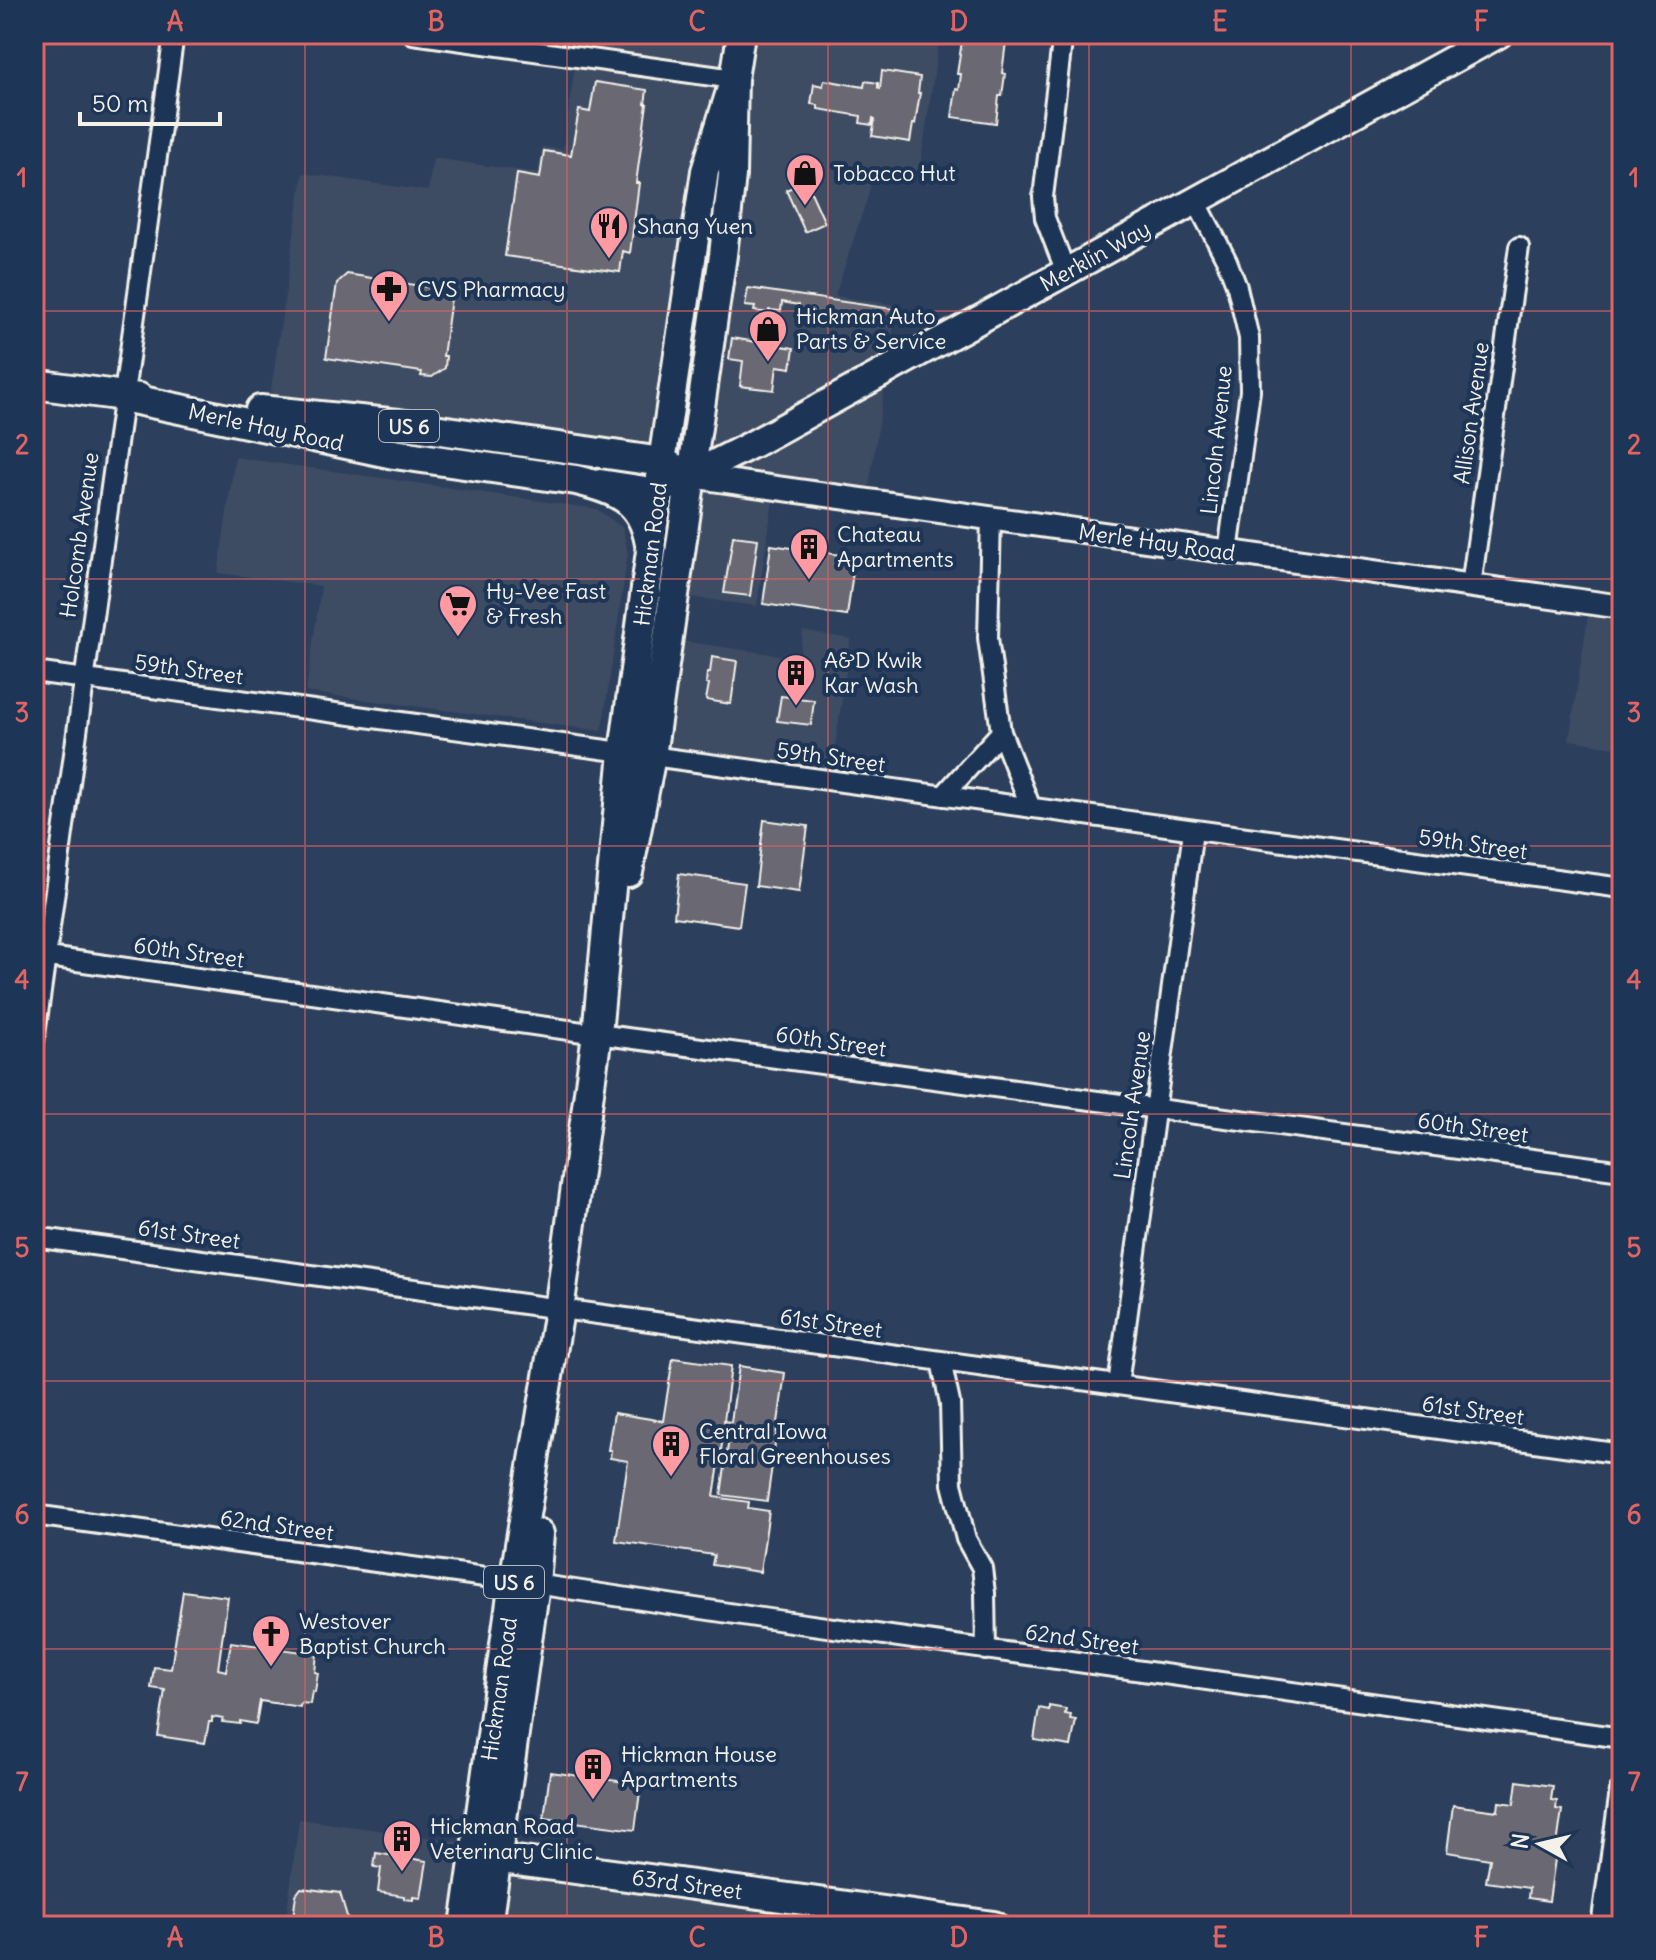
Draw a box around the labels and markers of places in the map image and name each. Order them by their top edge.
shop icon: Tobacco Hut [784,152,826,207]
place label: Tobacco Hut [833,159,956,187]
restaurant icon: Shang Yuen [588,205,630,260]
place label: Shang Yuen [637,212,753,240]
pharmacy icon: CVS Pharmacy [368,268,410,323]
place label: CVS Pharmacy [417,275,566,303]
place label: Hickman Auto Parts & Service [796,302,946,355]
shop icon: Hickman Auto Parts & Service [747,308,789,363]
place label: Chateau Apartments [837,520,954,573]
building icon: Chateau Apartments [788,526,830,581]
place label: Hy-Vee Fast & Fresh [486,577,606,630]
supermarket icon: Hy-Vee Fast & Fresh [437,583,479,638]
place label: A&D Kwik Kar Wash [824,646,922,699]
building icon: A&D Kwik Kar Wash [775,652,817,707]
place label: Central Iowa Floral Greenhouses [699,1417,891,1470]
building icon: Central Iowa Floral Greenhouses [650,1423,692,1478]
place label: Westover Baptist Church [299,1607,446,1660]
church icon: Westover Baptist Church [250,1613,292,1668]
place label: Hickman House Apartments [621,1740,777,1793]
building icon: Hickman House Apartments [572,1746,614,1801]
place label: Hickman Road Veterinary Clinic [430,1812,593,1865]
building icon: Hickman Road Veterinary Clinic [381,1818,423,1873]

